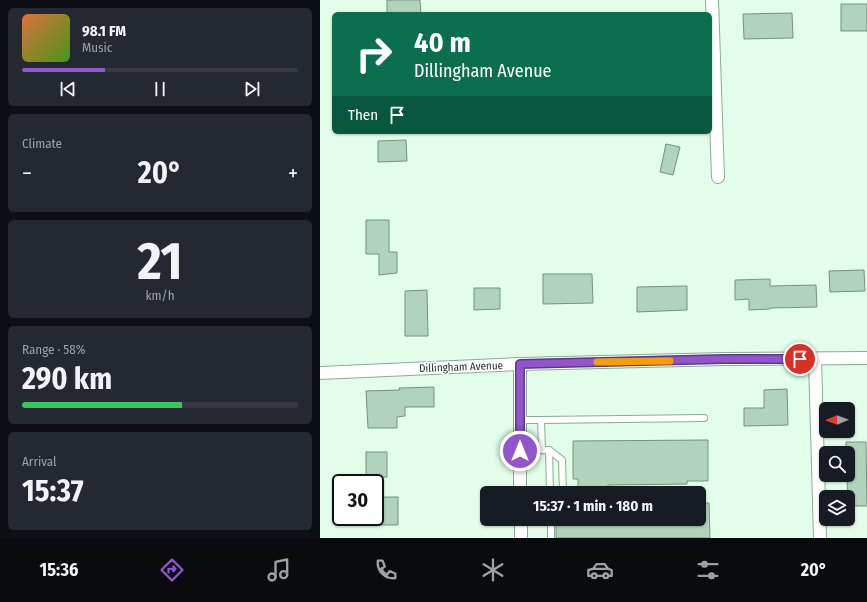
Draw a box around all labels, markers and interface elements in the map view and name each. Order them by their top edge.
text: 98.1 FM [82,22,126,40]
text: 40 m [414,26,471,59]
icon: right [348,28,400,80]
text: Music [82,40,112,55]
text: Dillingham Avenue [414,60,551,82]
icon: previous [57,78,79,100]
icon: pause [149,78,171,100]
icon: next [241,78,263,100]
icon: arrive [386,104,408,126]
text: Then [348,106,378,124]
text: Climate [22,136,62,151]
text: 20° [138,155,182,191]
text: − [22,160,32,187]
text: + [288,160,298,187]
text: 21 [137,230,183,293]
text: km/h [146,288,175,303]
text: Range · 58% [22,342,86,357]
pin [783,342,817,376]
icon: arrive [789,348,811,370]
street label: Dillingham Avenue [419,359,503,375]
text: 290 km [22,361,112,397]
north arrow [819,402,855,438]
map controls [819,402,855,526]
position arrow [499,430,541,472]
button: search [819,446,855,482]
text: Arrival [22,454,56,469]
text: 15:37 [22,473,84,509]
speed limit sign: 30 [332,474,384,526]
button: layers [819,490,855,526]
text: 15:37 · 1 min · 180 m [533,497,653,515]
icon: directions [158,556,186,584]
icon: music [265,556,293,584]
icon: phone [372,556,400,584]
icon: climate [479,556,507,584]
icon: car [586,556,614,584]
icon: filters [694,556,722,584]
text: 15:36 [40,559,78,581]
text: 20° [801,559,827,581]

